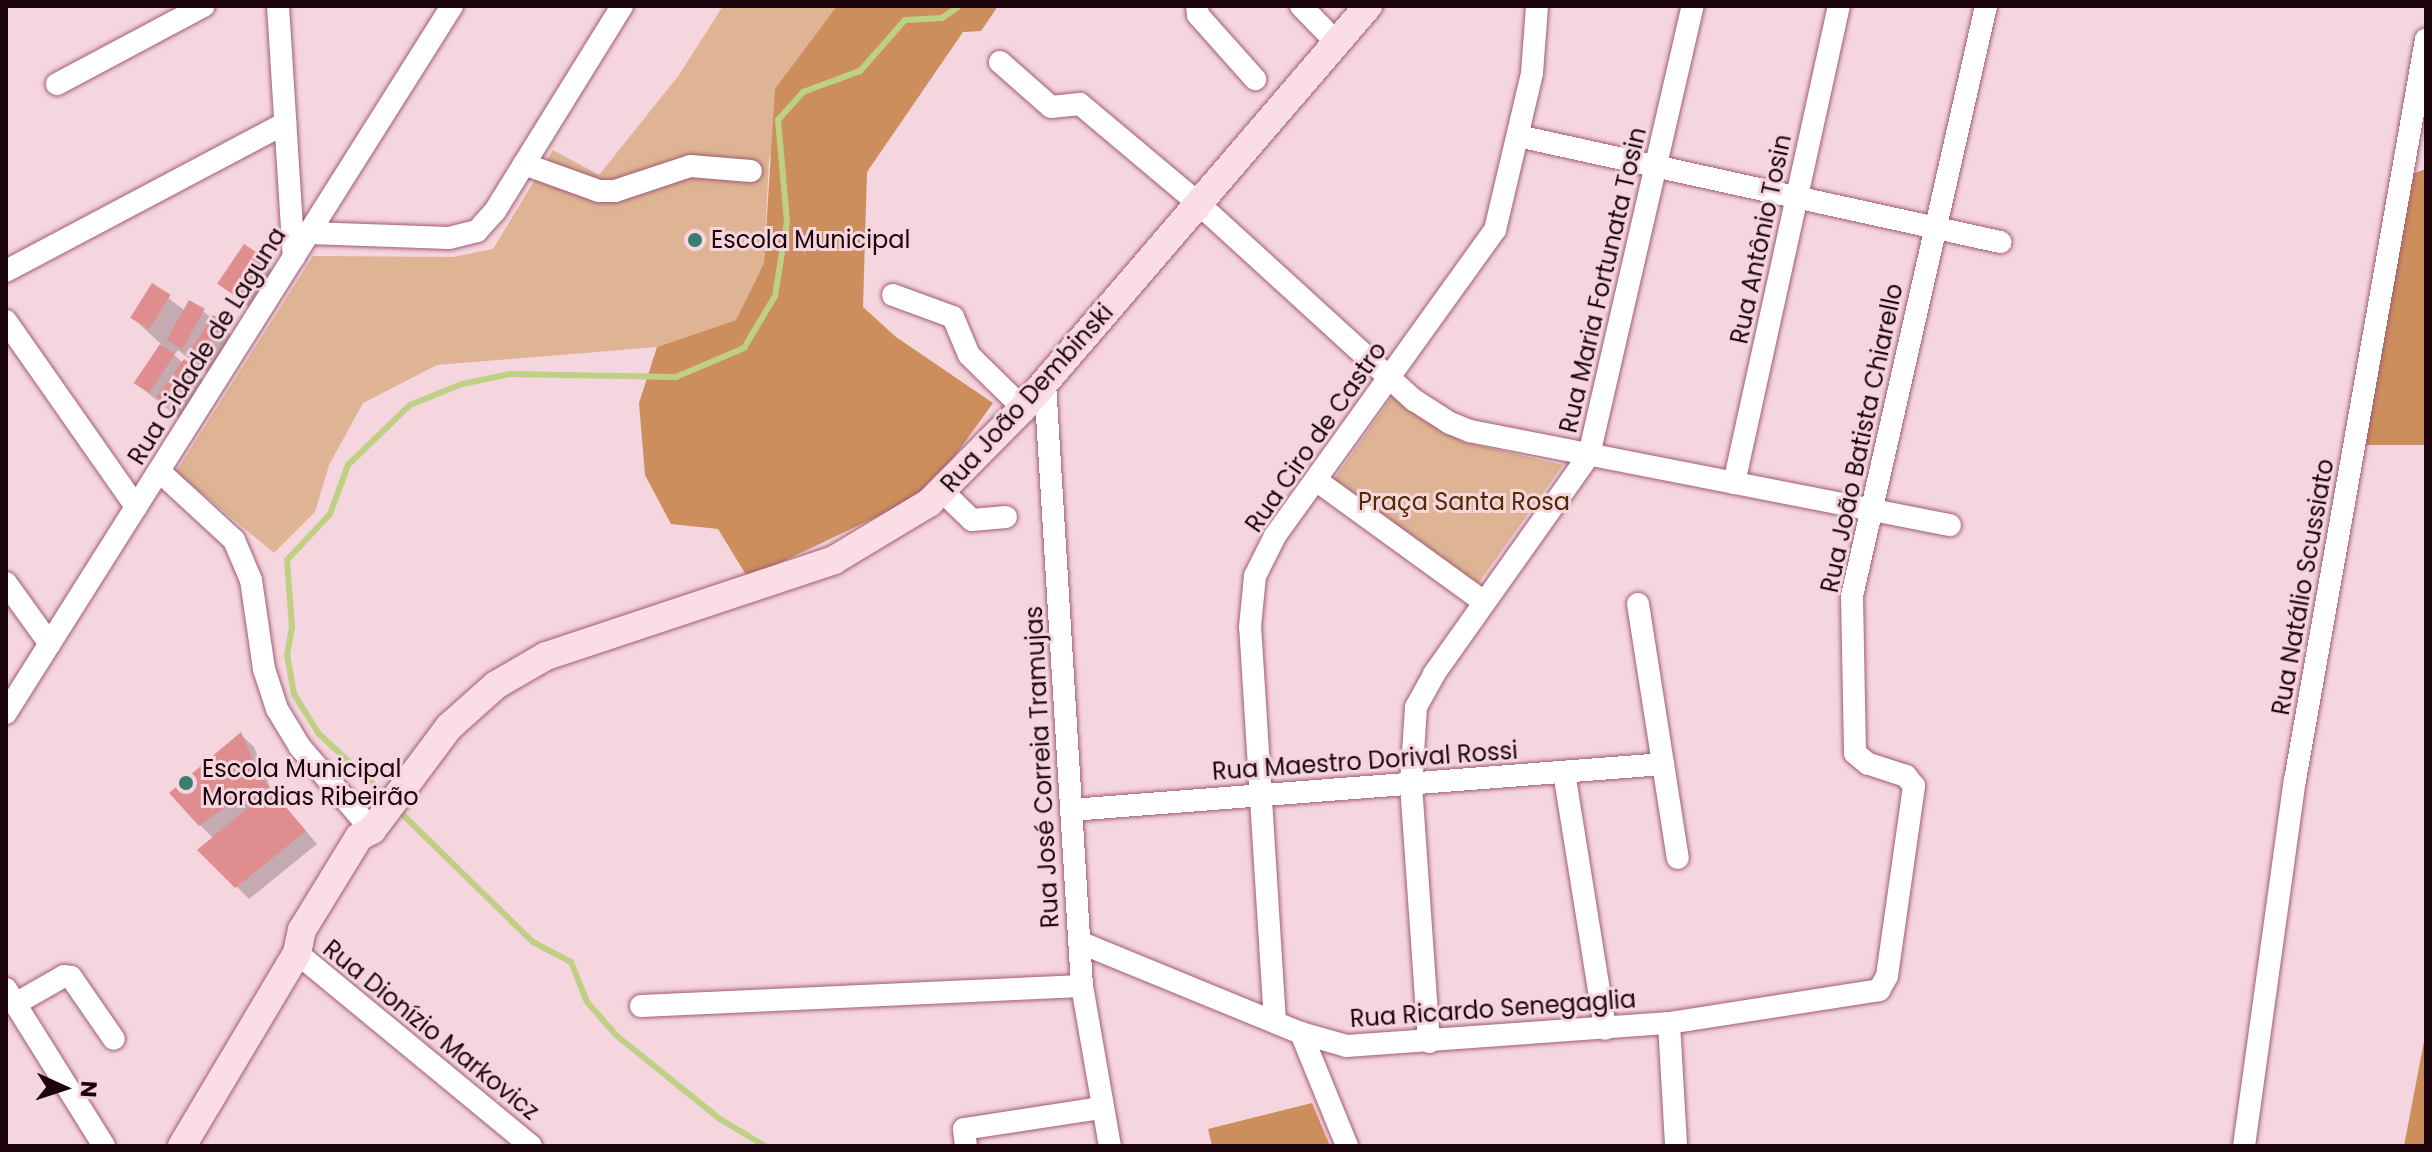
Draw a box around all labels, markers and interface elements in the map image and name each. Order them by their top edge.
street label: Rua Maria Fortunata Tosin [1554,124,1652,436]
street label: Rua Antônio Tosin [1725,132,1797,346]
street label: Rua Cidade de Laguna [122,222,292,470]
place label: Escola Municipal [711,226,910,254]
marker: Escola Municipal [686,231,704,249]
street label: Rua João Batista Chiarello [1815,281,1909,595]
street label: Rua João Dembinski [935,298,1119,498]
street label: Rua Ciro de Castro [1240,336,1392,538]
street label: Rua Natálio Scussiato [2266,457,2340,717]
park label: Praça Santa Rosa [1358,488,1570,516]
street label: Rua José Correia Tramujas [1019,605,1065,929]
street label: Rua Maestro Dorival Rossi [1211,736,1519,786]
place label: Escola Municipal Moradias Ribeirão [202,755,419,811]
marker: Escola Municipal Moradias Ribeirão [177,774,195,792]
street label: Rua Dionízio Markovicz [317,934,545,1126]
street label: Rua Ricardo Senegaglia [1349,985,1637,1033]
north arrow [24,1048,104,1128]
text: N [73,1080,104,1098]

